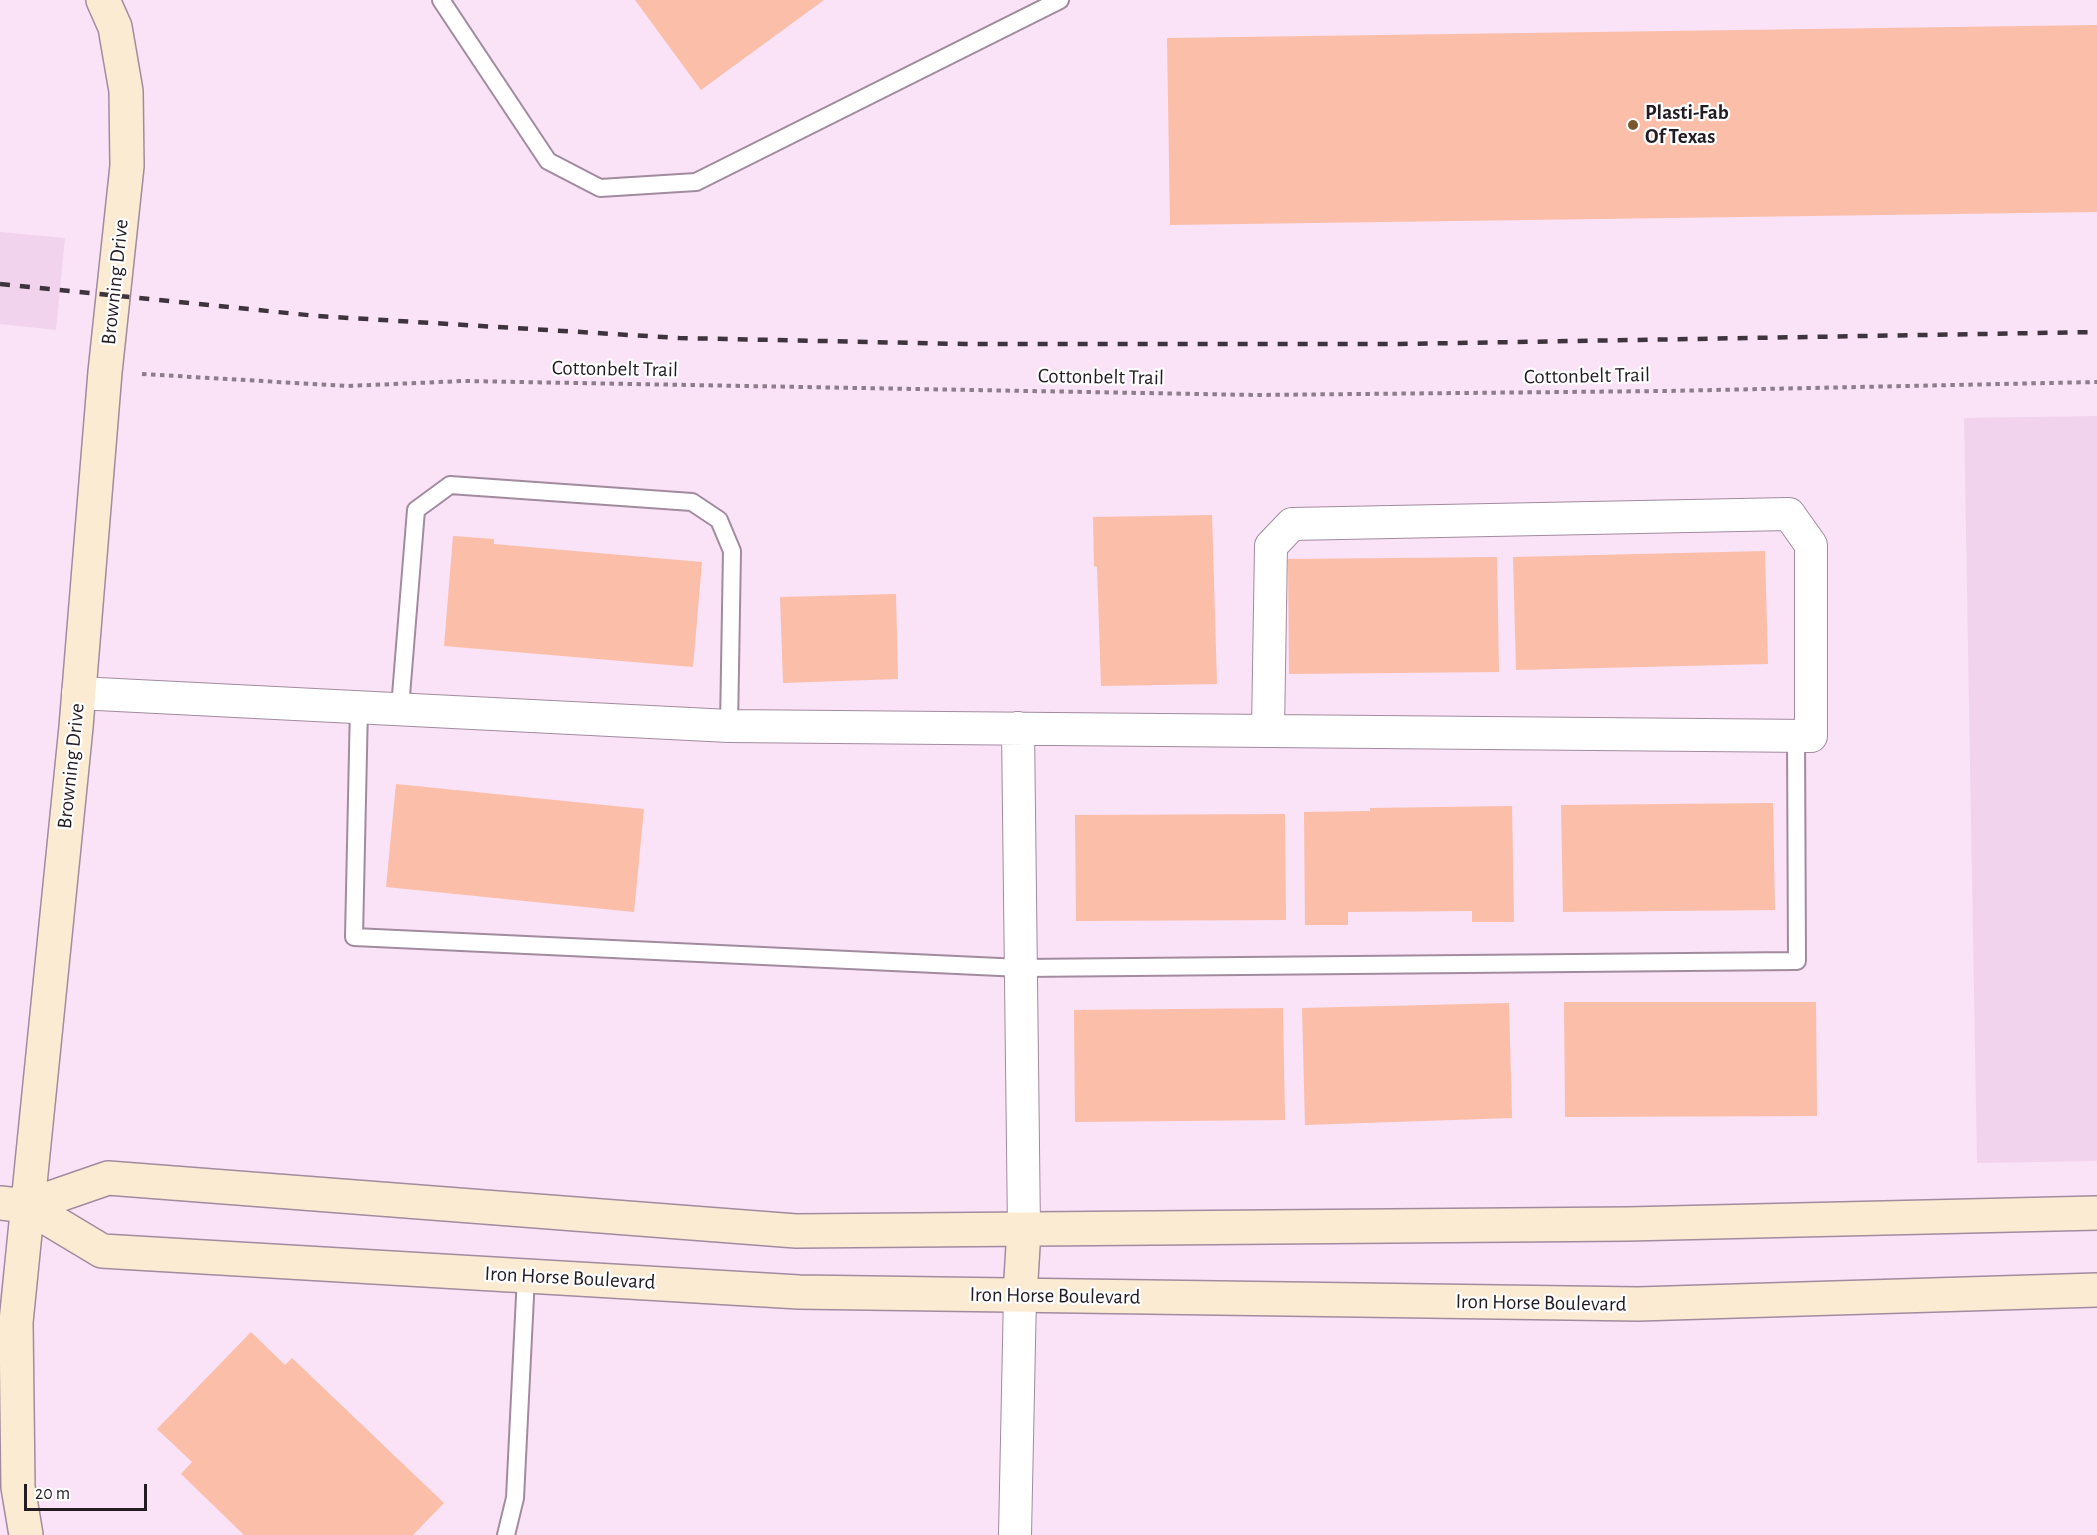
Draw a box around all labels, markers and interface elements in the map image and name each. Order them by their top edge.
place label: Plasti-Fab Of Texas [1645,100,1729,150]
marker: Plasti-Fab Of Texas [1626,118,1640,132]
street label: Browning Drive [96,218,134,346]
street label: Cottonbelt Trail [552,355,678,383]
street label: Cottonbelt Trail [1524,362,1650,390]
street label: Cottonbelt Trail [1038,363,1164,391]
street label: Browning Drive [52,702,90,830]
street label: Iron Horse Boulevard [484,1261,656,1295]
street label: Iron Horse Boulevard [969,1282,1141,1310]
street label: Iron Horse Boulevard [1455,1289,1627,1317]
scale bar [27,1472,150,1510]
text: 20 m [35,1485,70,1503]

